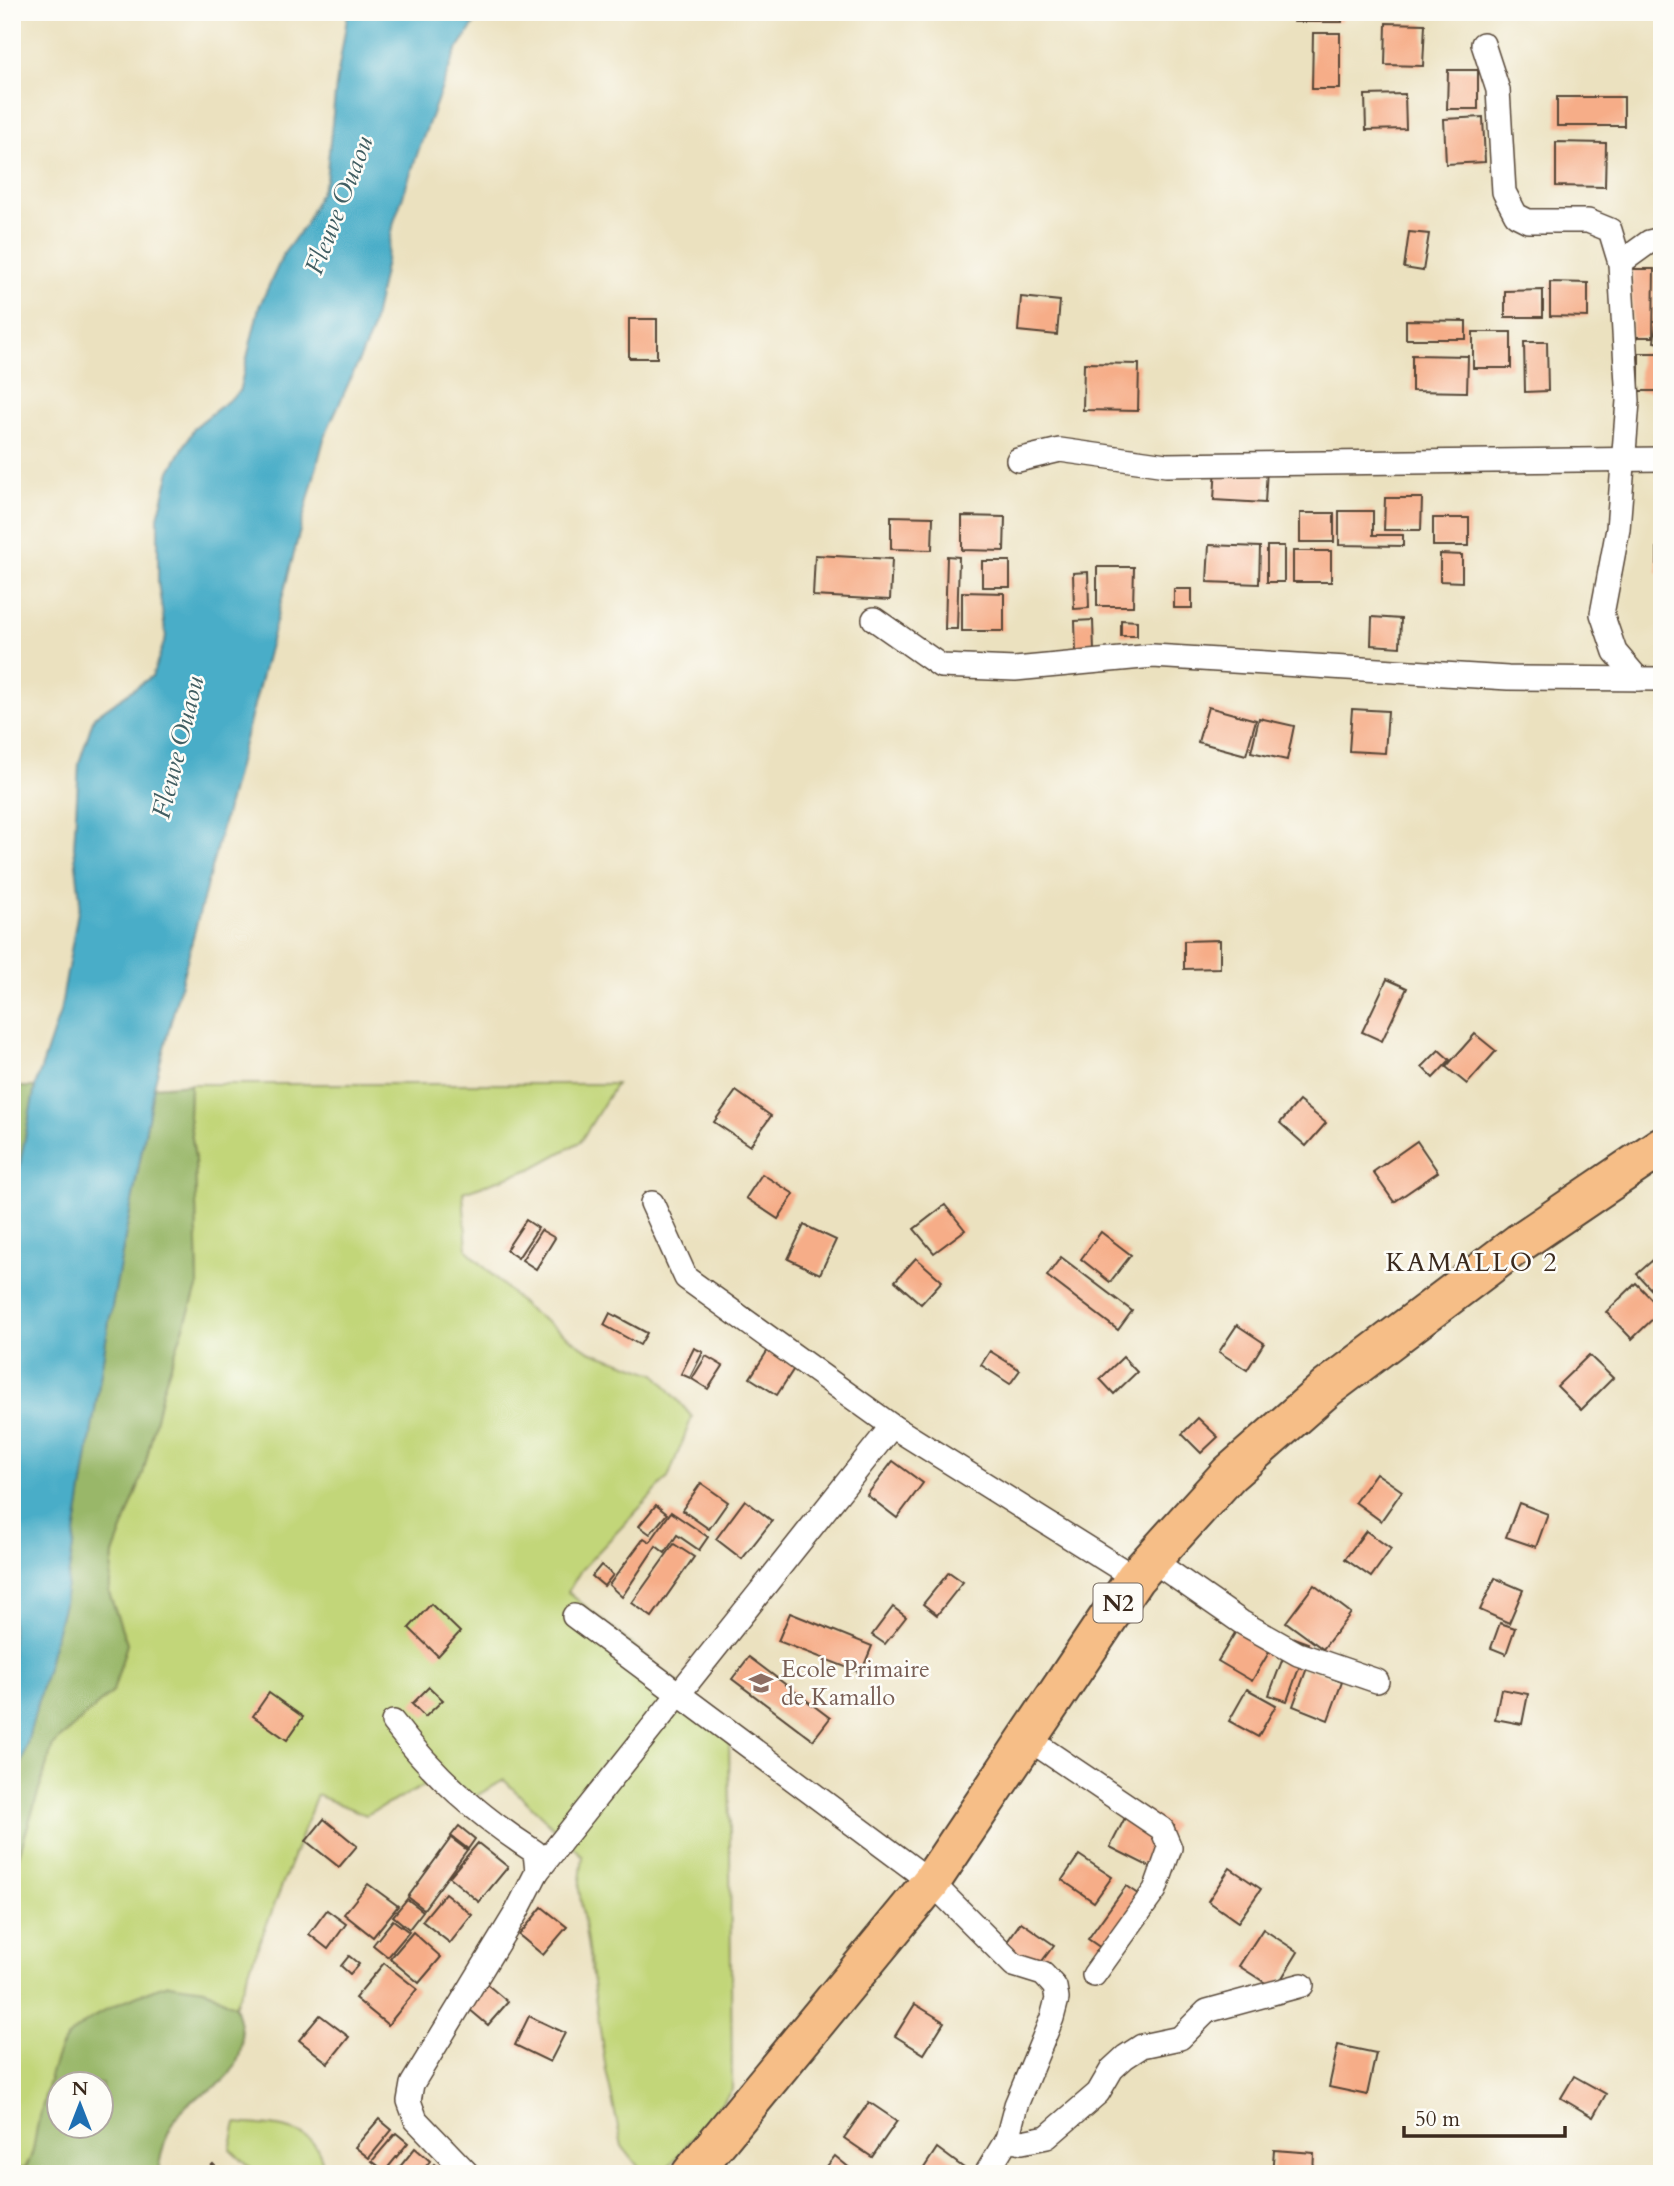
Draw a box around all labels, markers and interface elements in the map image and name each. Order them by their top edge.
water label: Fleuve Ouaou [297,131,381,279]
water label: Fleuve Ouaou [143,672,213,822]
district label: KAMALLO 2 [1385,1245,1559,1280]
road number: N2 [1094,1584,1142,1622]
place label: Ecole Primaire de Kamallo [781,1653,930,1714]
school or university icon: Ecole Primaire de Kamallo [747,1669,775,1697]
north arrow [46,2070,116,2140]
text: N [72,2076,89,2102]
scale bar [1404,2095,1566,2139]
text: 50 m [1415,2105,1460,2134]

